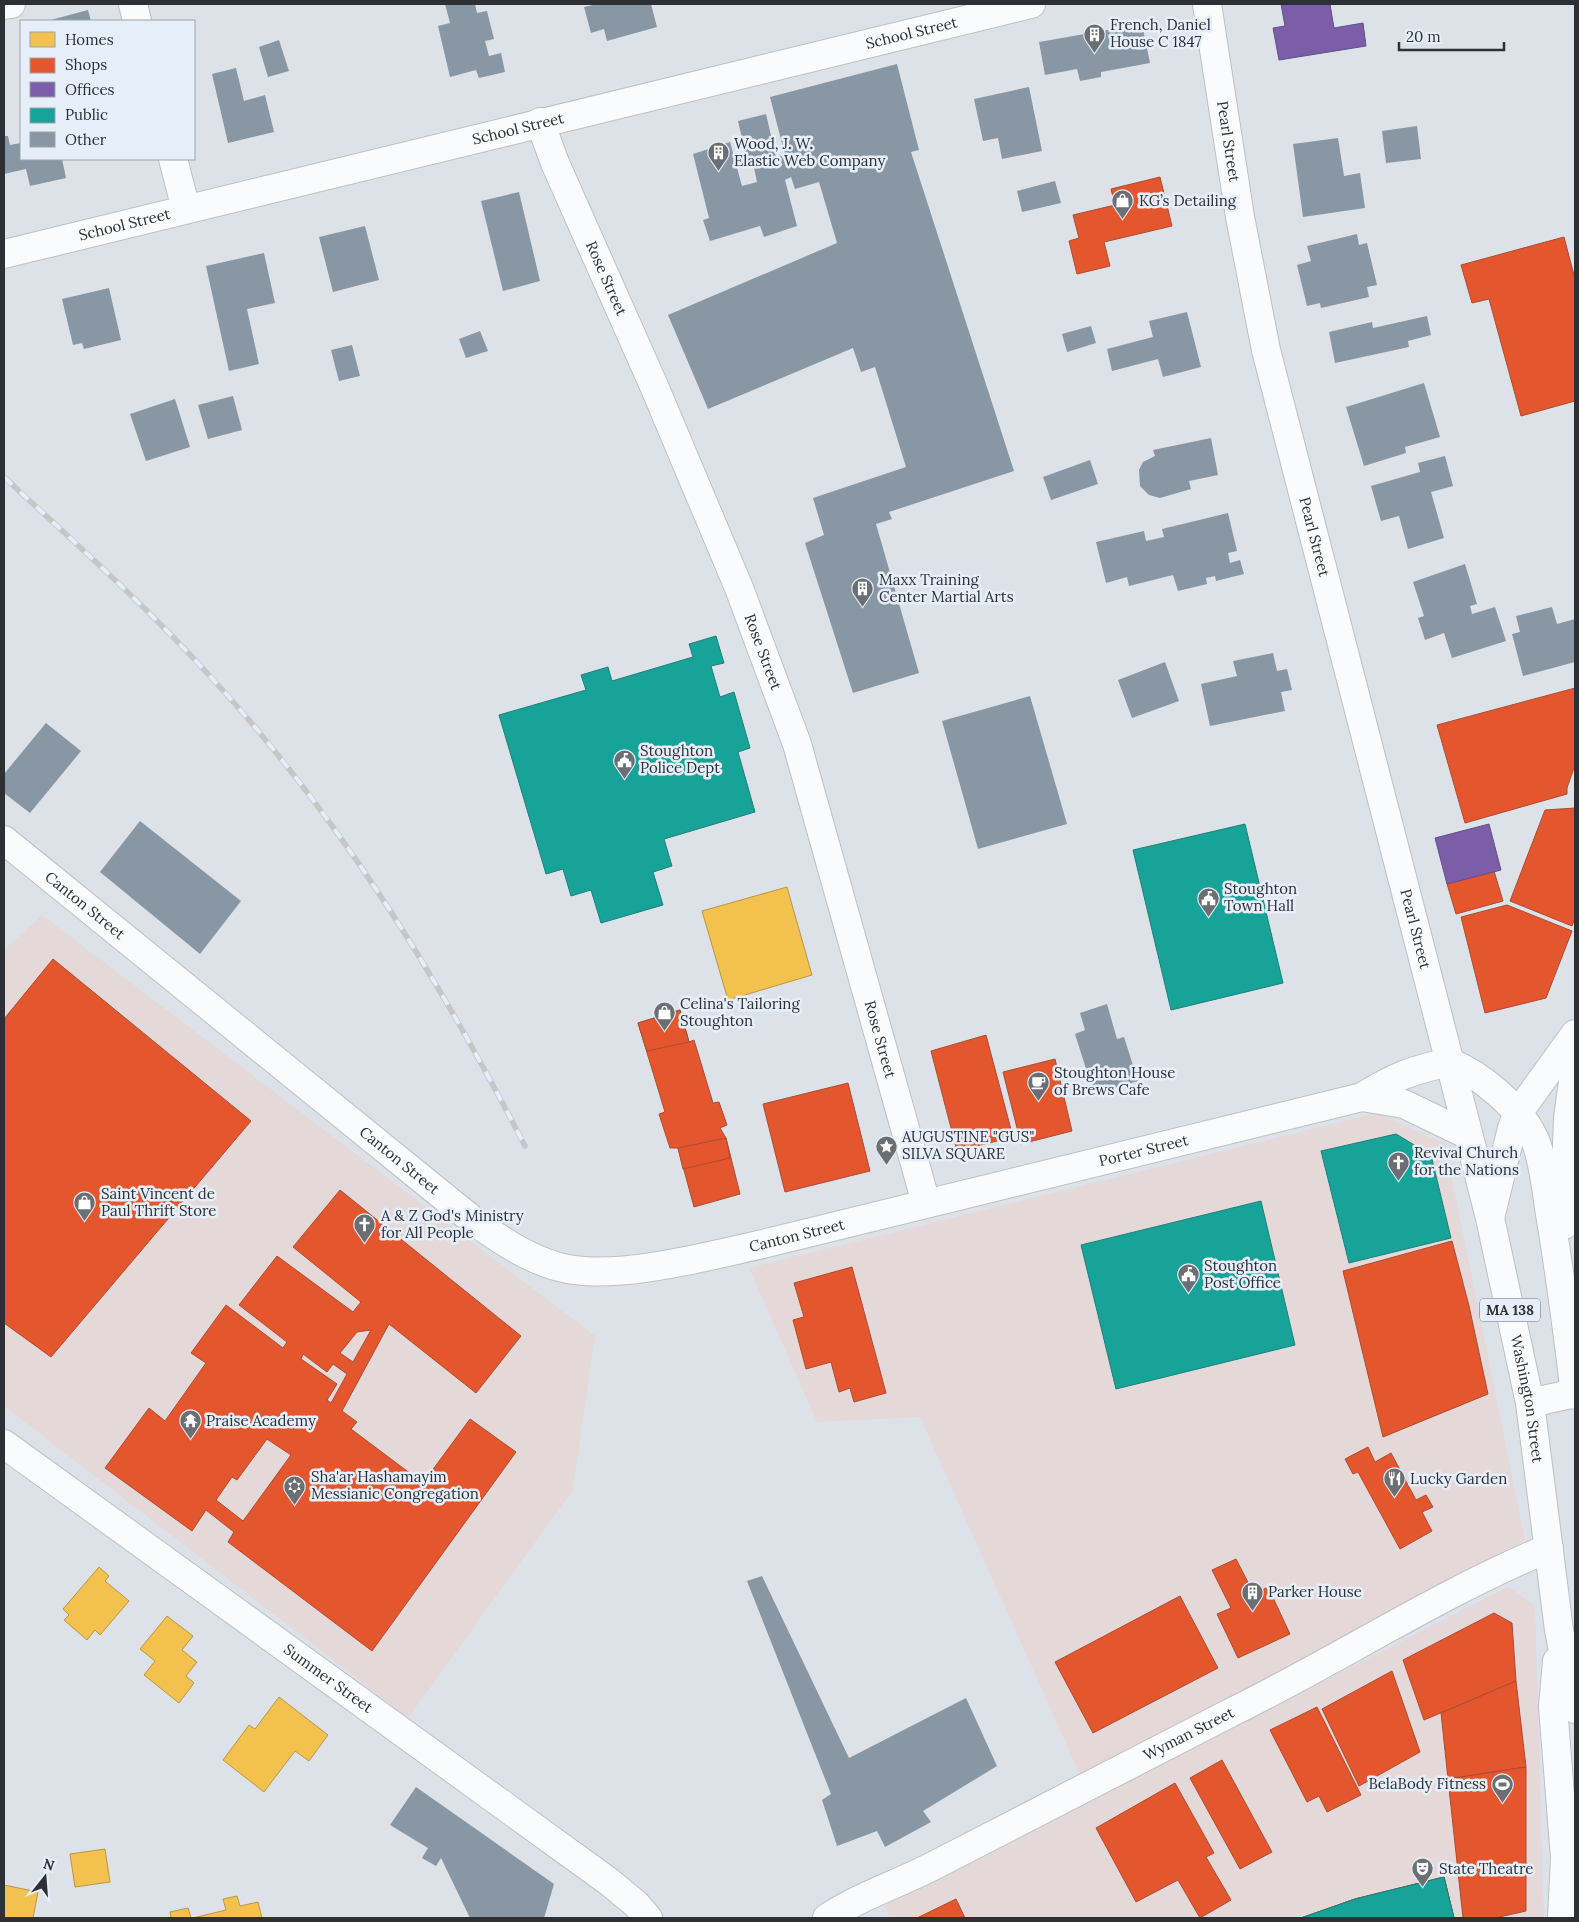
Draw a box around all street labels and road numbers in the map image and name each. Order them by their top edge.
street label: School Street [864,12,959,53]
street label: Pearl Street [1213,99,1244,183]
street label: School Street [470,108,566,149]
street label: School Street [77,204,172,244]
street label: Rose Street [582,238,632,319]
street label: Pearl Street [1295,495,1334,579]
street label: Rose Street [740,611,786,693]
street label: Canton Street [41,867,129,943]
street label: Pearl Street [1396,887,1435,971]
street label: Rose Street [861,998,900,1080]
street label: Canton Street [356,1122,444,1198]
street label: Porter Street [1097,1130,1190,1170]
street label: Canton Street [747,1214,846,1256]
road number: MA 138 [1480,1298,1540,1322]
street label: Washington Street [1506,1333,1548,1464]
street label: Summer Street [280,1639,377,1717]
street label: Wyman Street [1140,1702,1237,1764]

